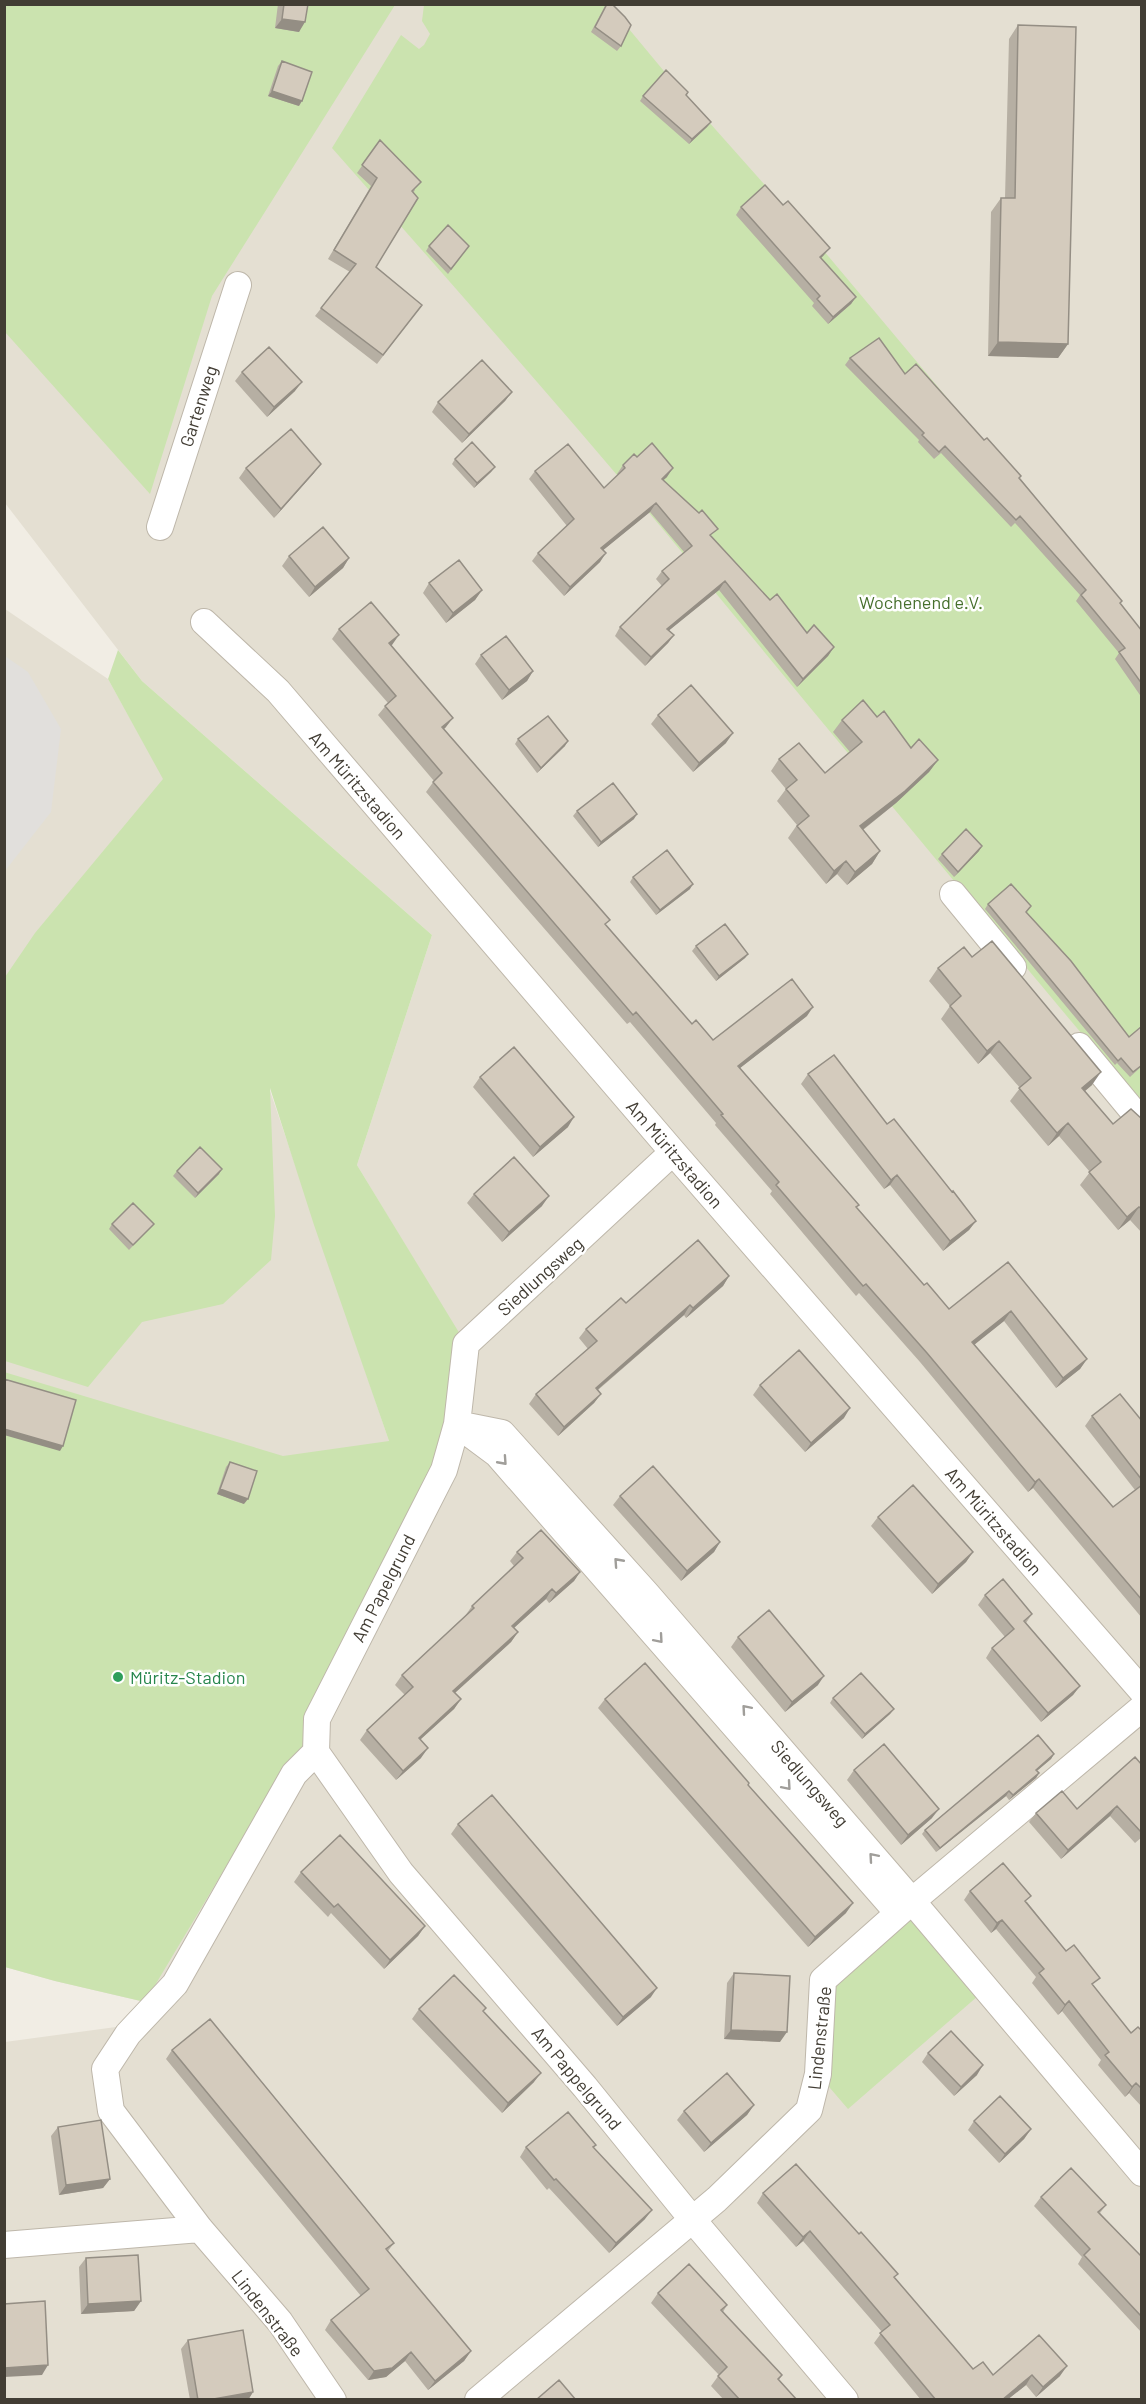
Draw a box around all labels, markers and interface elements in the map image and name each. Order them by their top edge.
street label: Gartenweg [175,363,221,449]
park label: Wochenend e.V. [859,591,983,613]
street label: Am Müritzstadion [305,726,411,844]
street label: Am Müritzstadion [622,1095,728,1213]
street label: Siedlungsweg [493,1232,587,1320]
one-way arrow [496,1454,507,1464]
street label: Am Müritzstadion [941,1462,1047,1580]
street label: Am Papelgrund [346,1530,420,1646]
one-way arrow [614,1558,625,1569]
one-way arrow [652,1632,663,1643]
place label: Müritz-Stadion [130,1666,246,1688]
marker: Müritz-Stadion [111,1670,125,1684]
one-way arrow [742,1705,753,1716]
street label: Siedlungsweg [766,1735,854,1831]
one-way arrow [780,1779,791,1790]
one-way arrow [870,1853,881,1864]
street label: Lindenstraße [803,1985,835,2091]
street label: Am Pappelgrund [527,2022,627,2134]
street label: Lindenstraße [227,2265,309,2361]

